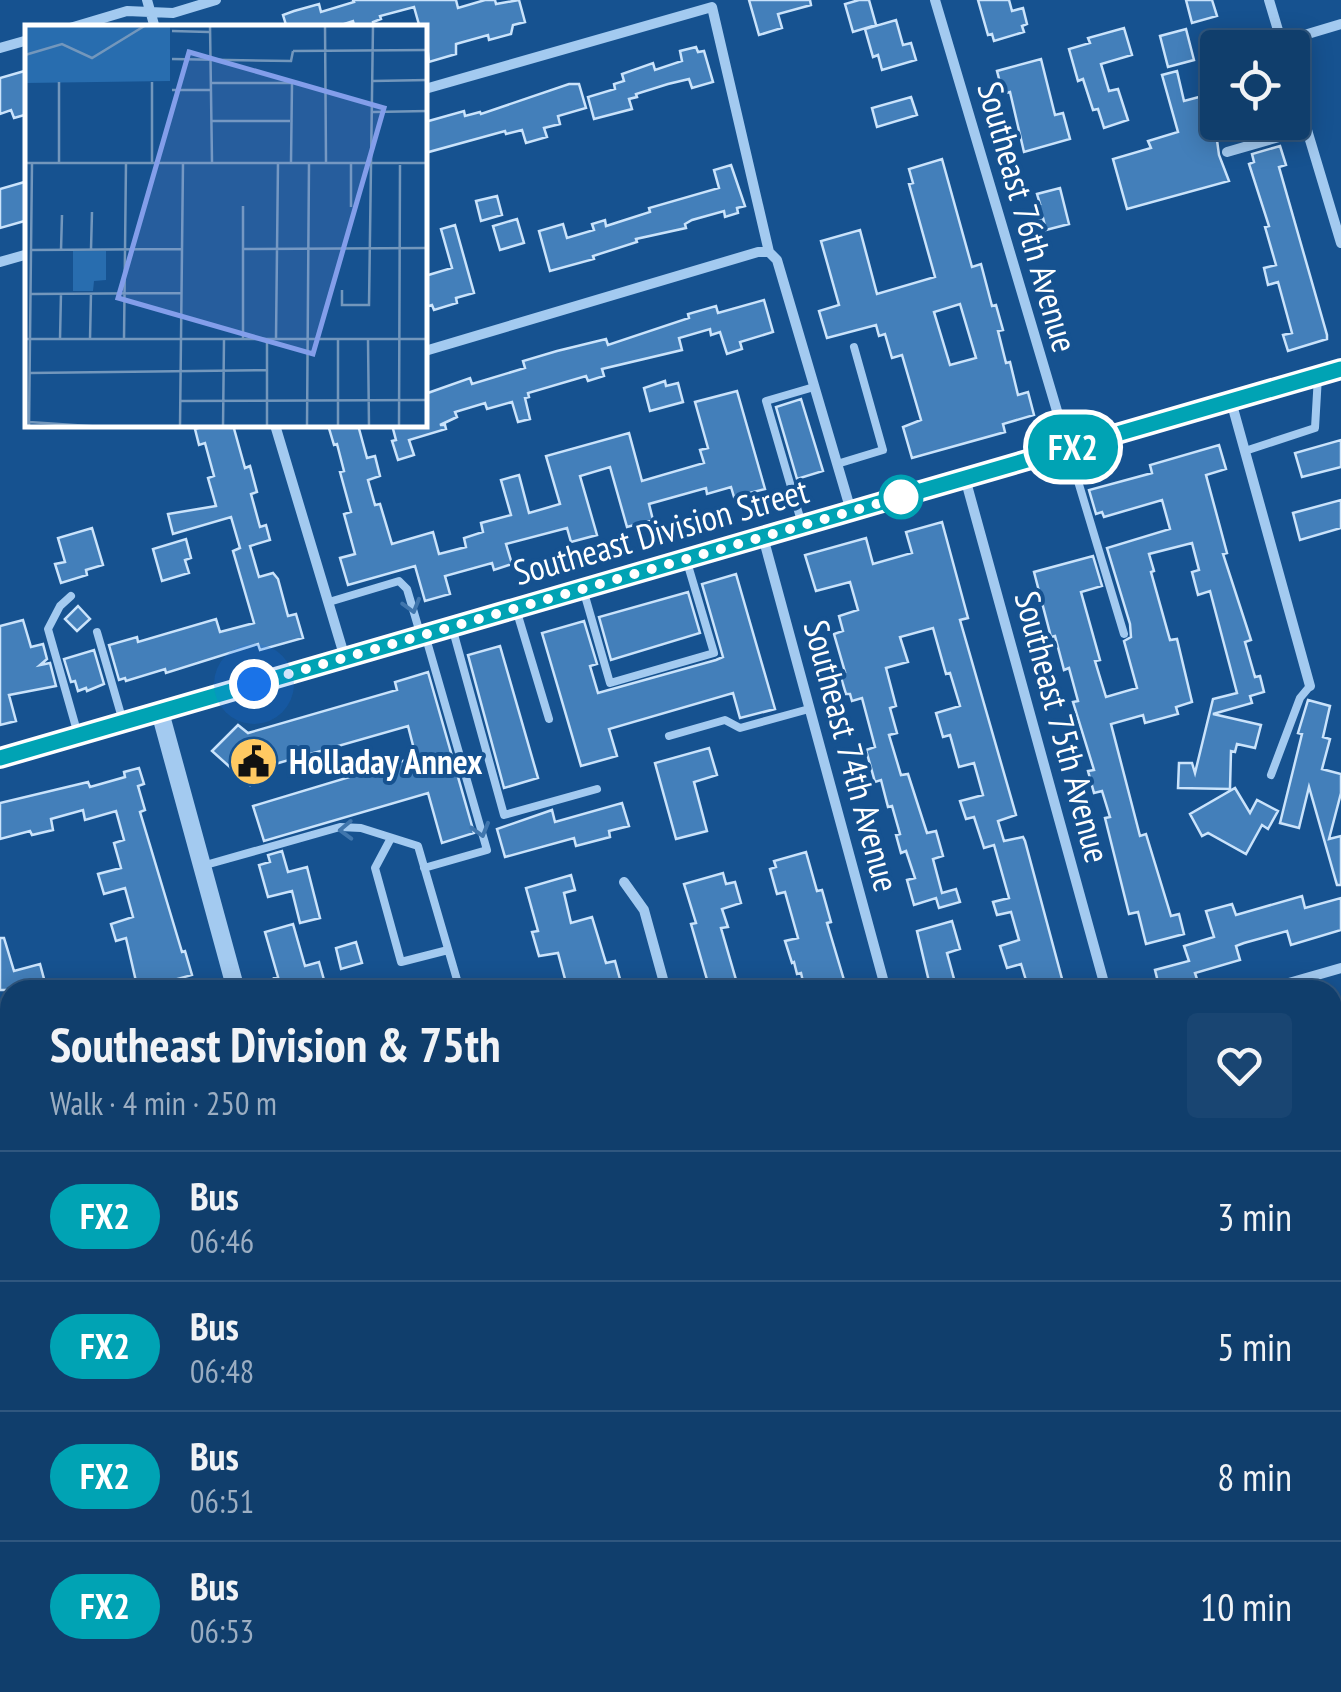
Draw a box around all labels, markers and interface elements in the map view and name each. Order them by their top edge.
inset map [25,25,428,428]
map controls [1200,30,1310,140]
button: locate [1200,30,1310,140]
street label: Southeast 76th Avenue [967,76,1089,357]
line badge: FX2 [1016,414,1130,480]
text: FX2 [1048,424,1098,470]
street label: Southeast Division Street [508,467,814,595]
unlabelled marker [880,476,922,518]
street label: Southeast 75th Avenue [1005,586,1121,868]
one-way arrow [400,596,421,613]
street label: Southeast 74th Avenue [794,615,910,897]
your location [229,659,279,709]
public building icon: Holladay Annex [228,736,280,788]
place label: Holladay Annex [289,738,483,784]
one-way arrow [338,819,353,840]
one-way arrow [469,821,490,838]
text: Southeast Division & 75th [50,1013,501,1075]
button: heart [1187,1013,1292,1118]
text: Walk · 4 min · 250 m [50,1082,277,1124]
text: Bus [190,1171,239,1220]
text: 3 min [1217,1192,1292,1241]
text: FX2 [80,1193,130,1239]
text: 06:46 [190,1220,254,1262]
text: Bus [190,1301,239,1350]
text: 5 min [1217,1322,1292,1371]
text: FX2 [80,1323,130,1369]
text: 06:48 [190,1350,254,1392]
text: Bus [190,1431,239,1480]
text: 8 min [1217,1452,1292,1501]
text: FX2 [80,1453,130,1499]
text: 06:51 [190,1480,254,1522]
text: Bus [190,1561,239,1610]
text: 10 min [1200,1582,1292,1631]
text: FX2 [80,1583,130,1629]
text: 06:53 [190,1610,254,1652]

